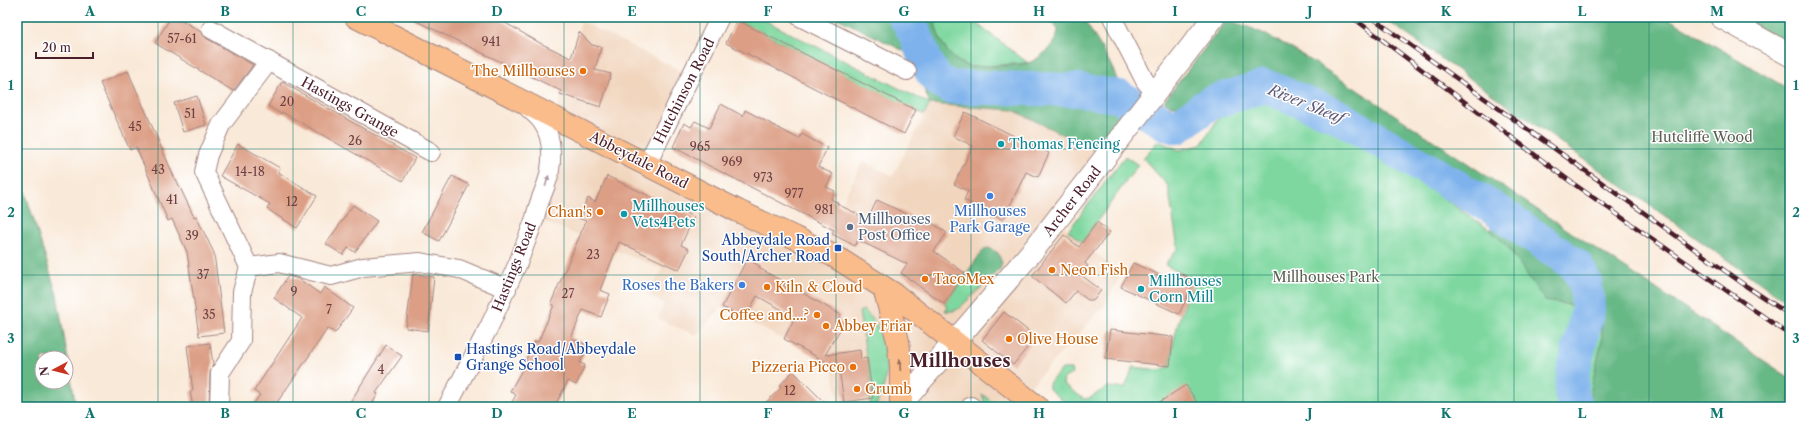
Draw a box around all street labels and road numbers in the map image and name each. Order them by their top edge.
street label: Hutchinson Road [650,35,719,147]
street label: Hastings Grange [298,73,402,141]
street label: Abbeydale Road [586,127,692,193]
street label: Archer Road [1038,162,1105,240]
street label: Hastings Road [488,219,540,314]

